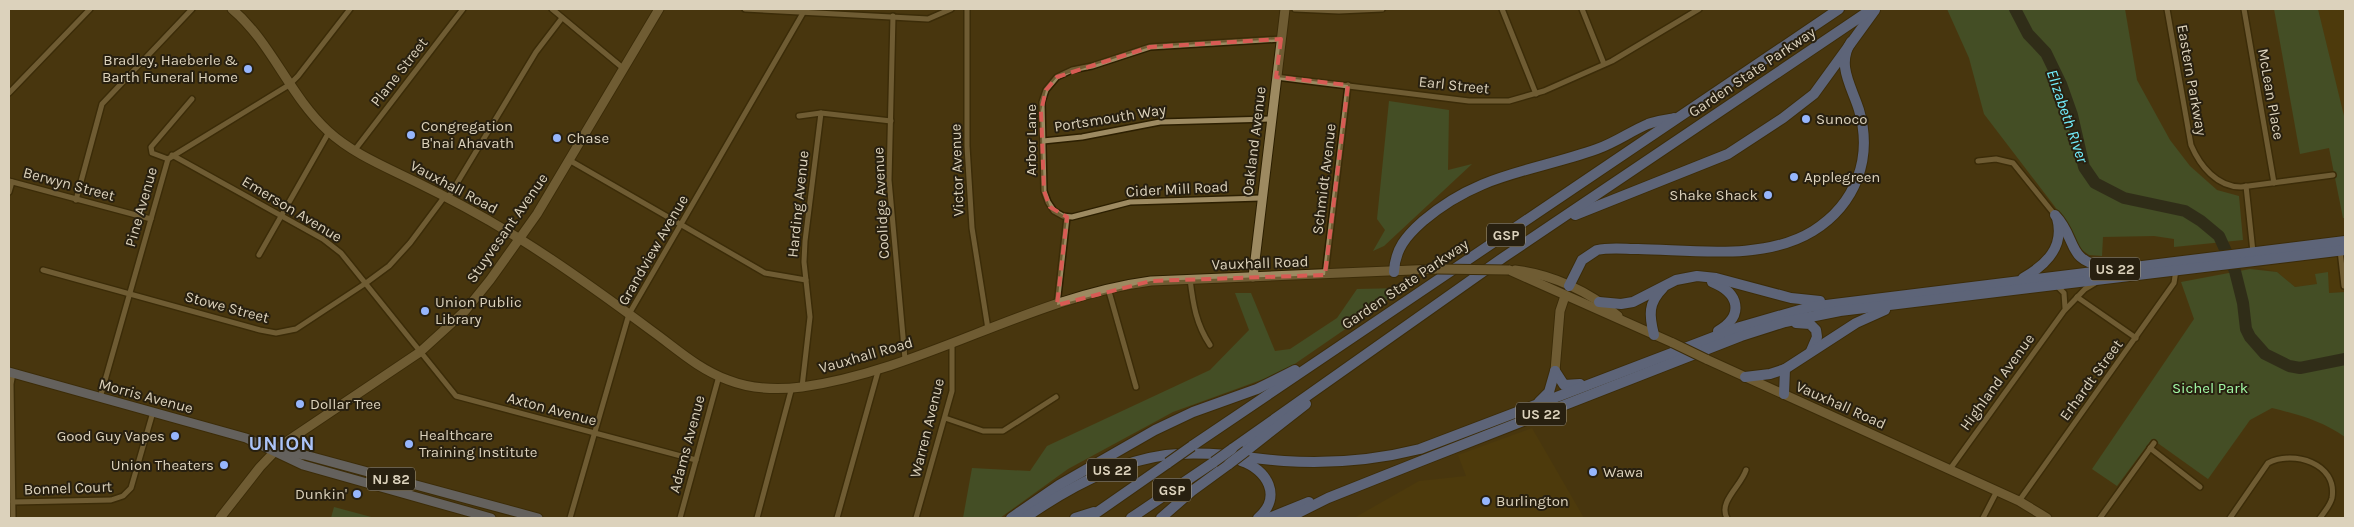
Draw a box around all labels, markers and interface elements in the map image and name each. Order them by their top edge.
street label: Garden State Parkway [1685,23,1819,121]
street label: Eastern Parkway [2173,23,2211,137]
street label: Plane Street [367,34,432,110]
street label: McLean Place [2254,47,2288,141]
place label: Bradley, Haeberle & Barth Funeral Home [102,51,238,86]
marker: Bradley, Haeberle & Barth Funeral Home [242,63,254,75]
water label: Elizabeth River [2043,67,2093,166]
street label: Earl Street [1418,72,1491,98]
street label: Oakland Avenue [1238,85,1270,197]
street label: Portsmouth Way [1053,100,1167,136]
street label: Arbor Lane [1022,104,1040,176]
place label: Sunoco [1816,110,1867,128]
marker: Sunoco [1800,113,1812,125]
place label: Congregation B'nai Ahavath [421,117,514,152]
street label: Schmidt Avenue [1308,122,1340,236]
street label: Victor Avenue [946,123,968,217]
marker: Congregation B'nai Ahavath [405,129,417,141]
place label: Chase [567,129,609,147]
marker: Chase [551,132,563,144]
street label: Coolidge Avenue [869,146,893,260]
street label: Harding Avenue [783,150,813,258]
street label: Vauxhall Road [407,156,501,218]
street label: Berwyn Street [21,163,117,205]
street label: Pine Avenue [121,165,161,249]
place label: Applegreen [1804,168,1880,186]
street label: Stuyvesant Avenue [462,170,552,286]
marker: Applegreen [1788,171,1800,183]
street label: Emerson Avenue [239,172,345,246]
street label: Cider Mill Road [1125,177,1229,201]
place label: Shake Shack [1669,186,1758,204]
marker: Shake Shack [1762,189,1774,201]
street label: Grandview Avenue [614,191,692,309]
road number: GSP [1487,224,1525,246]
street label: Garden State Parkway [1338,235,1472,333]
street label: Vauxhall Road [1211,252,1309,274]
road number: US 22 [2090,258,2140,280]
street label: Stowe Street [183,287,271,327]
place label: Union Public Library [435,293,522,328]
marker: Union Public Library [419,305,431,317]
street label: Highland Avenue [1956,330,2038,434]
street label: Vauxhall Road [817,333,915,377]
street label: Erhardt Street [2056,336,2127,424]
street label: Morris Avenue [97,375,195,417]
street label: Warren Avenue [906,376,948,480]
street label: Vauxhall Road [1793,377,1889,433]
park label: Sichel Park [2172,379,2248,397]
street label: Axton Avenue [505,388,599,430]
street label: Adams Avenue [665,393,709,495]
place label: Dollar Tree [310,395,381,413]
marker: Dollar Tree [294,398,306,410]
road number: US 22 [1516,402,1566,426]
place label: Healthcare Training Institute [419,426,537,461]
place label: Good Guy Vapes [57,427,165,445]
marker: Good Guy Vapes [169,430,181,442]
district label: UNION [248,432,316,455]
marker: Healthcare Training Institute [403,438,415,450]
place label: Union Theaters [111,456,214,474]
road number: US 22 [1087,458,1137,482]
marker: Union Theaters [218,459,230,471]
place label: Wawa [1603,463,1643,481]
marker: Wawa [1587,466,1599,478]
road number: NJ 82 [367,468,415,490]
street label: Bonnel Court [23,477,113,499]
road number: GSP [1153,478,1191,502]
place label: Dunkin' [295,485,347,503]
marker: Dunkin' [351,488,363,500]
place label: Burlington [1496,492,1569,510]
marker: Burlington [1480,495,1492,507]

